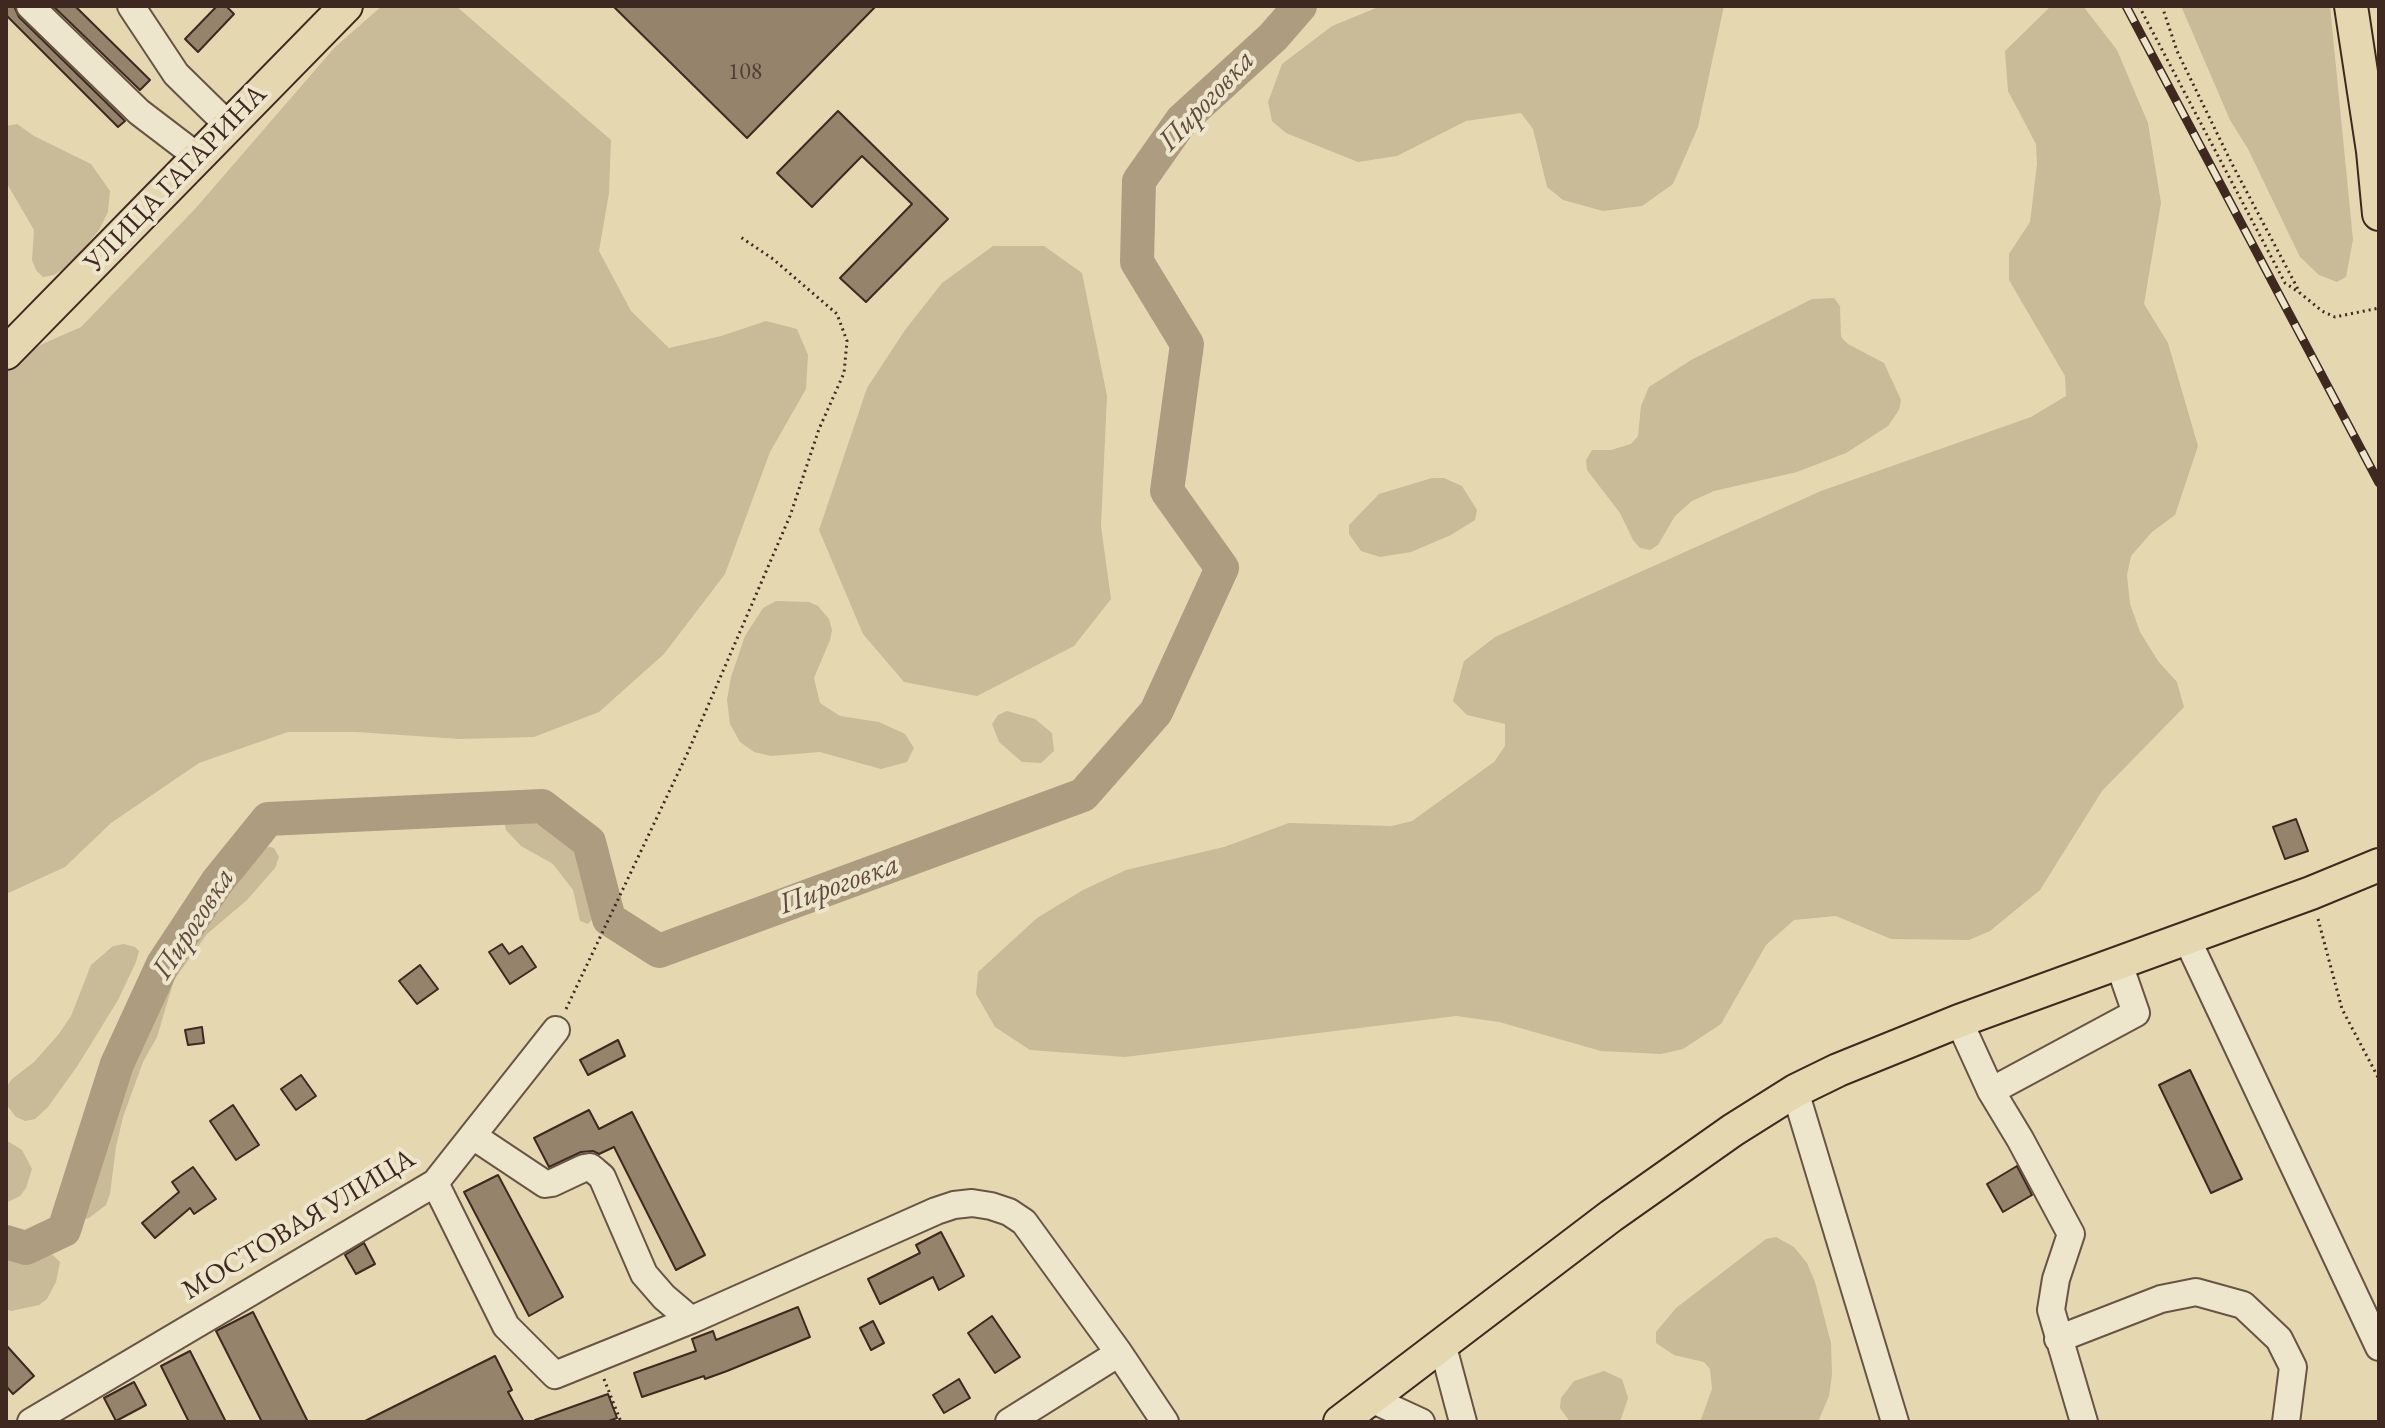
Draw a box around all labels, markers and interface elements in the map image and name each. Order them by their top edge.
water label: Пироговка [1151,43,1263,159]
house number: 108 [728,58,762,86]
street label: УЛИЦА ГАГАРИНА [78,78,274,280]
water label: Пироговка [774,847,904,923]
water label: Пироговка [145,862,243,986]
street label: МОСТОВАЯ УЛИЦА [177,1142,421,1308]

